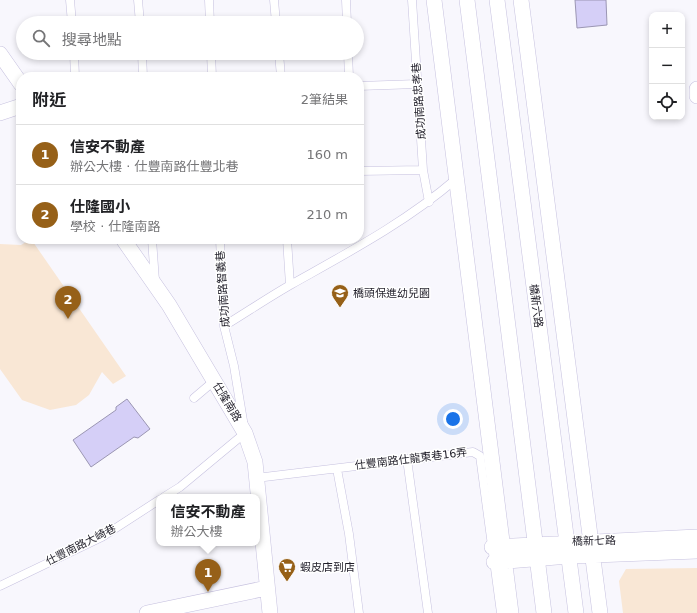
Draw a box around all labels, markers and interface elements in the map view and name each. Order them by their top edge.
map controls [649,12,685,120]
button: + [649,12,685,48]
search box [16,16,364,60]
icon: search [30,27,52,49]
text: 搜尋地點 [62,31,122,49]
button: − [649,48,685,84]
street label: 成功南路忠孝巷 [410,62,428,140]
button: locate [649,84,685,120]
text: 附近 [32,90,66,110]
text: 2筆結果 [301,92,348,107]
text: 信安不動產 [70,138,145,156]
text: 1 [40,147,50,162]
text: 160 m [306,147,348,162]
text: 辦公大樓 · 仕豐南路仕豐北巷 [70,159,238,174]
text: 仕隆國小 [70,198,130,216]
text: 2 [40,207,50,222]
text: 210 m [306,207,348,222]
text: 學校 · 仕隆南路 [70,219,160,234]
street label: 成功南路智義巷 [214,250,232,328]
school or university icon: 橋頭保進幼兒園 [330,283,350,308]
street label: 橋新六路 [527,283,545,329]
pin: 2 [55,286,81,319]
place label: 橋頭保進幼兒園 [353,287,430,300]
street label: 仕隆南路 [210,380,244,424]
your location [443,409,463,429]
street label: 仕豐南路仕龍東巷16弄 [354,446,468,472]
popup [156,494,260,546]
text: 信安不動產 [170,503,246,521]
street label: 仕豐南路大崎巷 [44,522,118,568]
text: 辦公大樓 [170,524,223,539]
street label: 橋新七路 [572,534,616,548]
supermarket icon: 蝦皮店到店 [277,557,297,582]
pin: 1 [195,559,221,592]
place label: 蝦皮店到店 [300,561,355,574]

